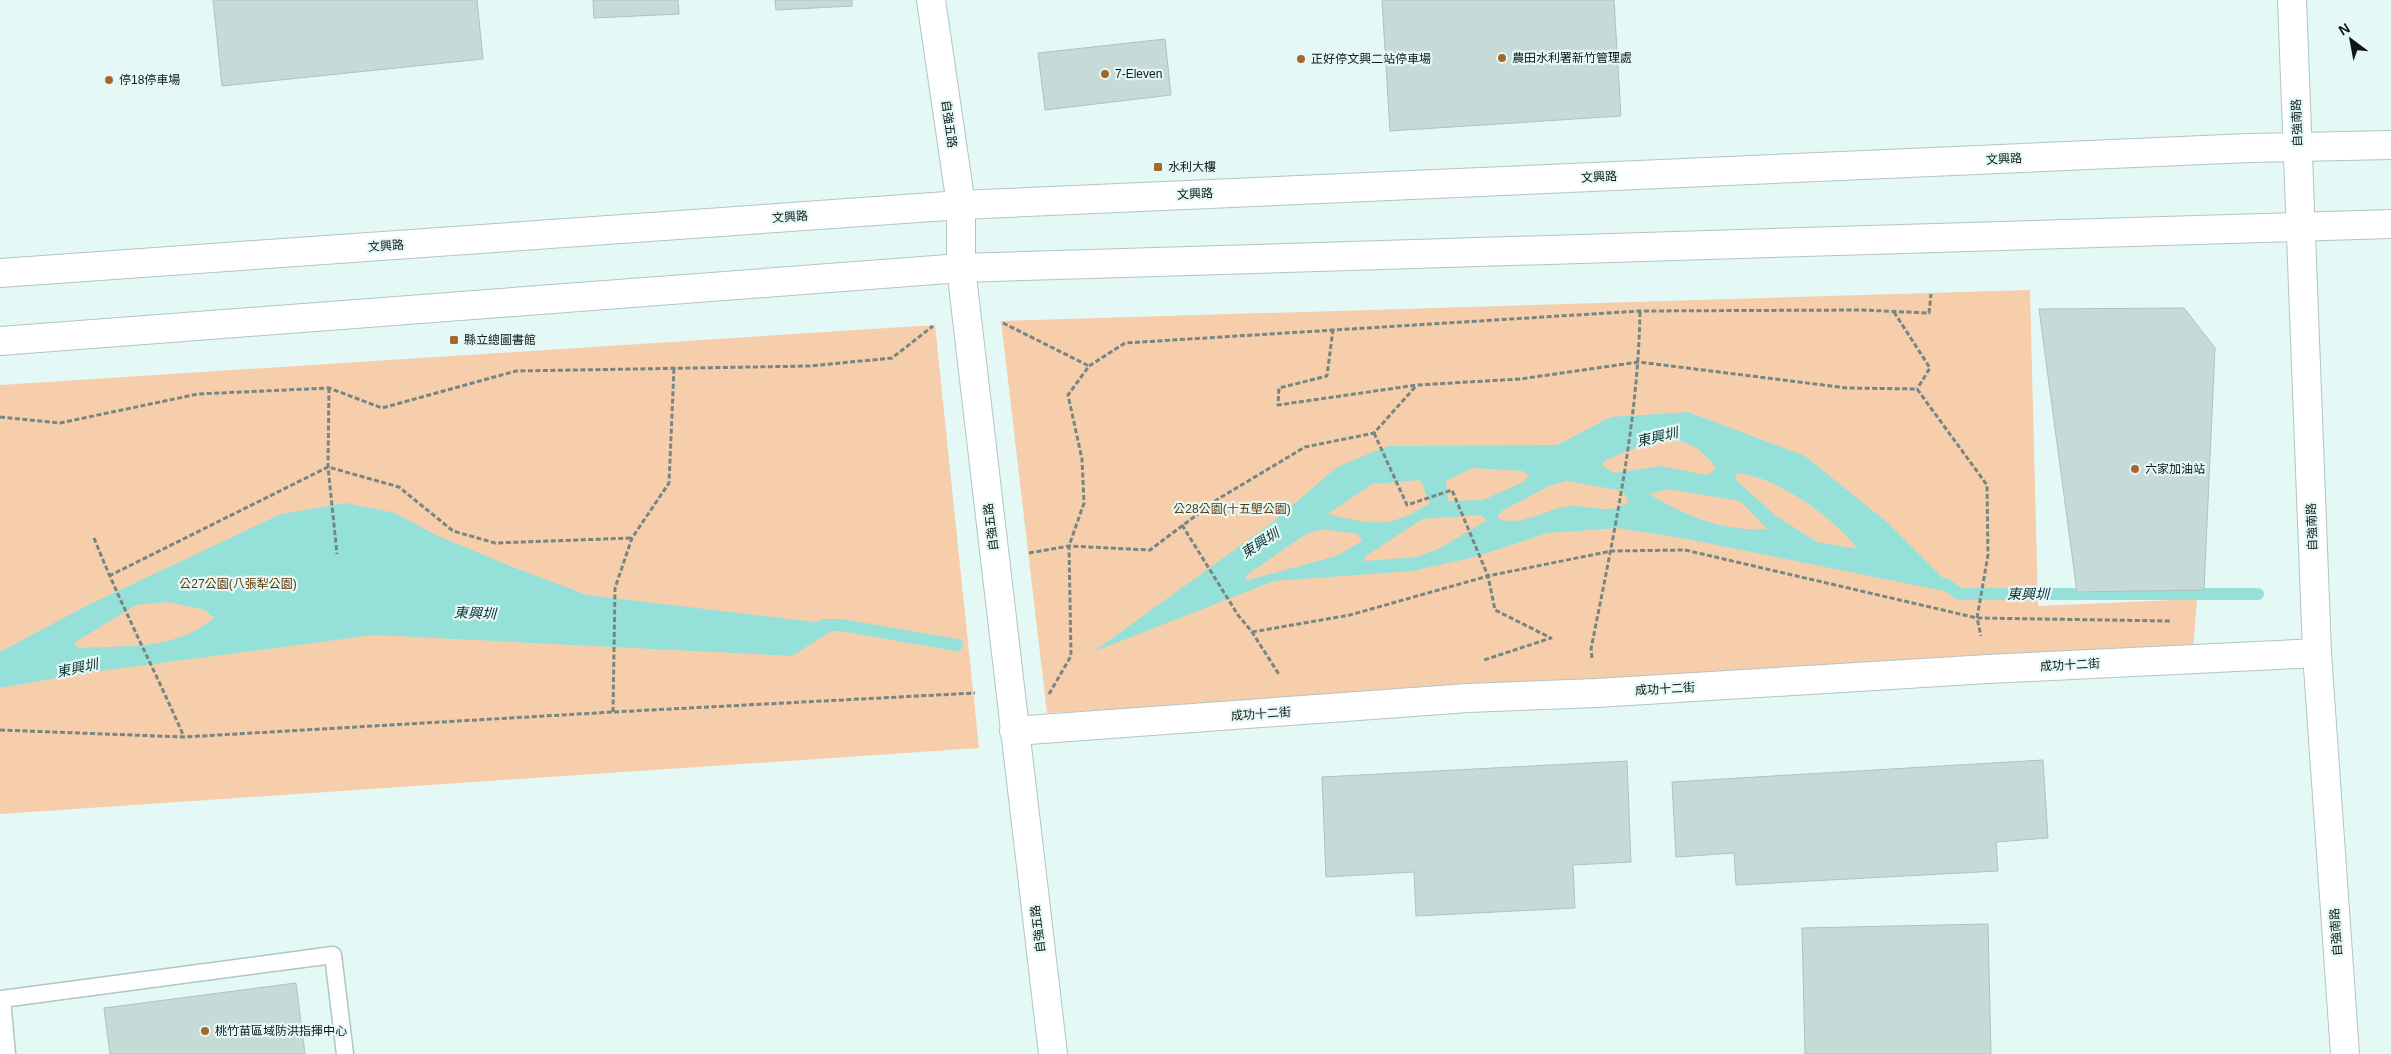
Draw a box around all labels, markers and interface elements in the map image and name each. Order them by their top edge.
north arrow [2326,15,2376,65]
text: N [2336,20,2353,38]
place label: 農田水利署新竹管理處 [1512,51,1632,65]
place label: 正好停文興二站停車場 [1311,52,1431,66]
marker: 農田水利署新竹管理處 [1496,52,1508,64]
marker: 正好停文興二站停車場 [1295,53,1307,65]
place label: 7-Eleven [1115,67,1162,81]
marker: 7-Eleven [1099,68,1111,80]
place label: 停18停車場 [119,73,180,87]
marker: 停18停車場 [103,74,115,86]
street label: 自強五路 [939,99,959,149]
street label: 自強南路 [2289,99,2305,147]
street label: 文興路 [1986,151,2022,167]
place label: 水利大樓 [1168,160,1216,174]
marker: 水利大樓 [1152,161,1164,173]
street label: 文興路 [1581,169,1617,185]
street label: 文興路 [1177,186,1213,202]
street label: 文興路 [772,209,808,225]
street label: 文興路 [368,238,404,254]
place label: 縣立總圖書館 [464,333,536,347]
marker: 縣立總圖書館 [448,334,460,346]
water label: 東興圳 [1635,424,1681,450]
place label: 六家加油站 [2145,462,2205,476]
marker: 六家加油站 [2129,463,2141,475]
street label: 自強五路 [981,502,1001,552]
park label: 公28公園(十五塱公園) [1173,502,1291,516]
street label: 自強南路 [2304,503,2320,551]
water label: 東興圳 [1238,524,1284,561]
park label: 公27公園(八張犁公園) [179,577,297,591]
water label: 東興圳 [2007,586,2051,602]
water label: 東興圳 [454,604,498,622]
water label: 東興圳 [55,655,101,680]
street label: 成功十二街 [2040,656,2100,674]
street label: 成功十二街 [1635,680,1695,698]
street label: 成功十二街 [1231,705,1291,723]
street label: 自強五路 [1028,904,1048,954]
street label: 自強南路 [2327,908,2345,956]
place label: 桃竹苗區域防洪指揮中心 [215,1024,347,1038]
marker: 桃竹苗區域防洪指揮中心 [199,1025,211,1037]

